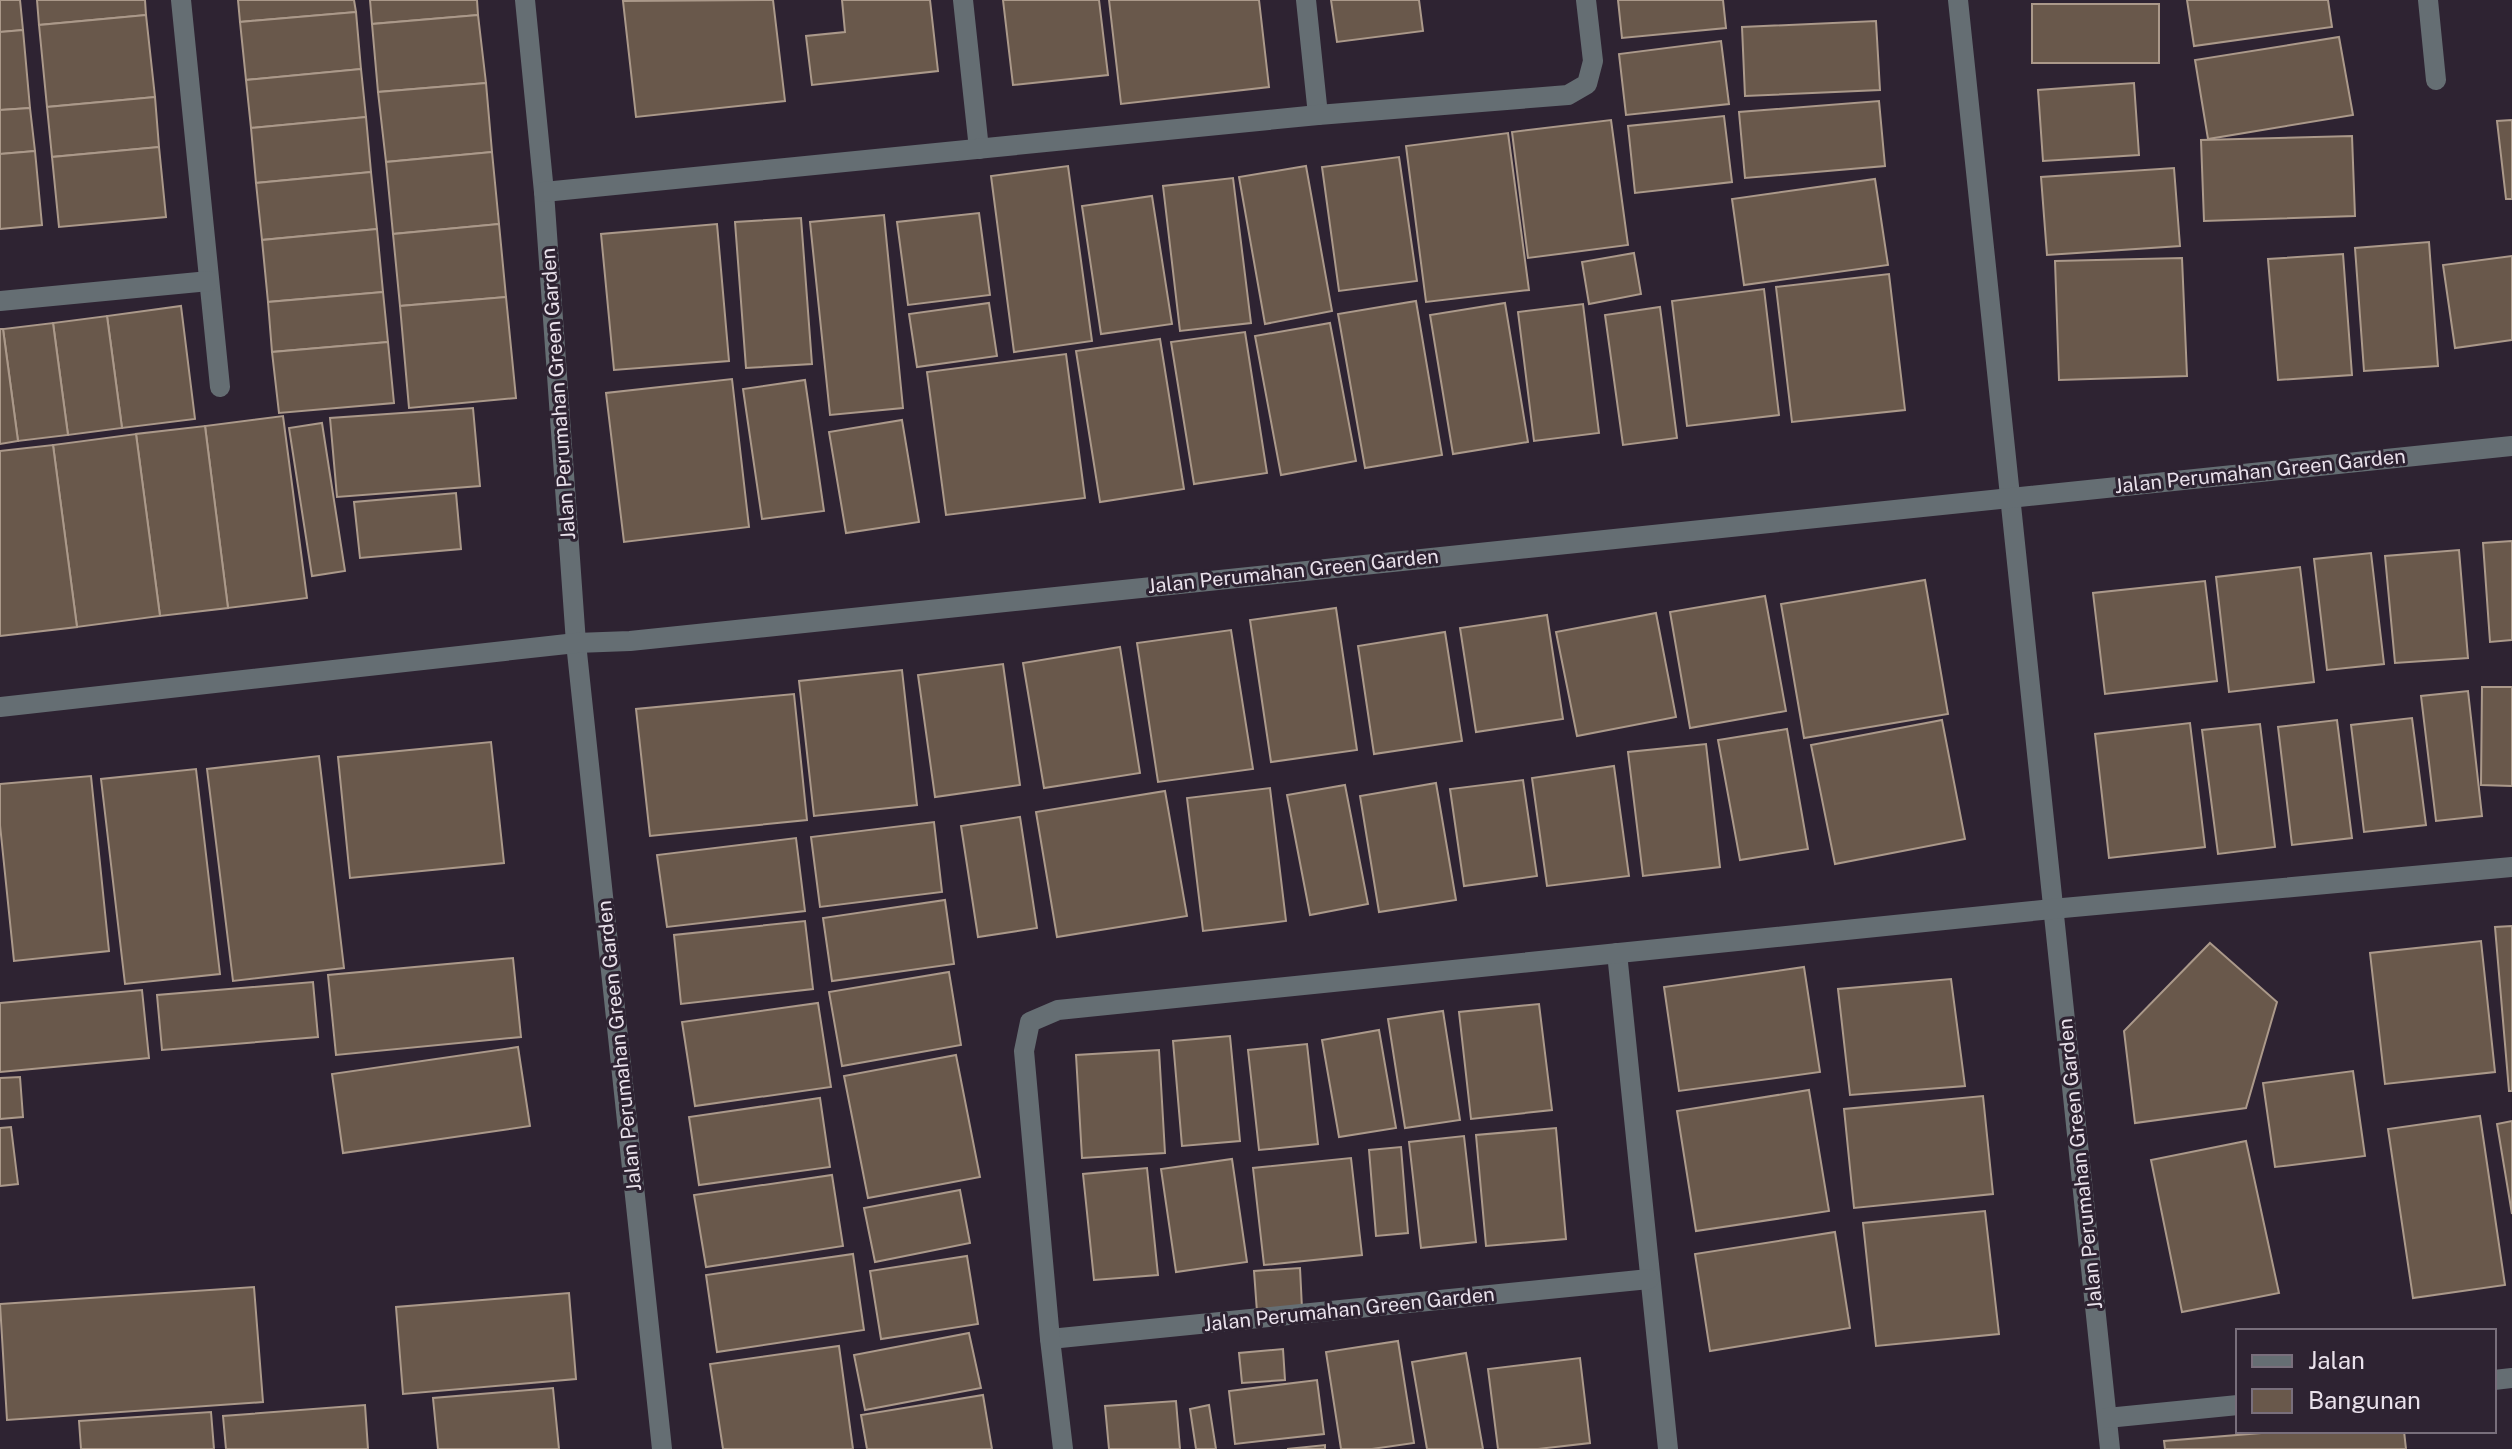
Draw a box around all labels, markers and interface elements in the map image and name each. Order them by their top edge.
street label: Jalan Perumahan Green Garden [536,247,580,541]
street label: Jalan Perumahan Green Garden [2113,444,2407,498]
street label: Jalan Perumahan Green Garden [1146,544,1440,598]
street label: Jalan Perumahan Green Garden [592,899,646,1193]
street label: Jalan Perumahan Green Garden [2053,1017,2107,1311]
street label: Jalan Perumahan Green Garden [1202,1282,1496,1336]
legend [2236,1329,2496,1433]
text: Jalan [2308,1346,2365,1374]
text: Bangunan [2308,1386,2421,1414]

